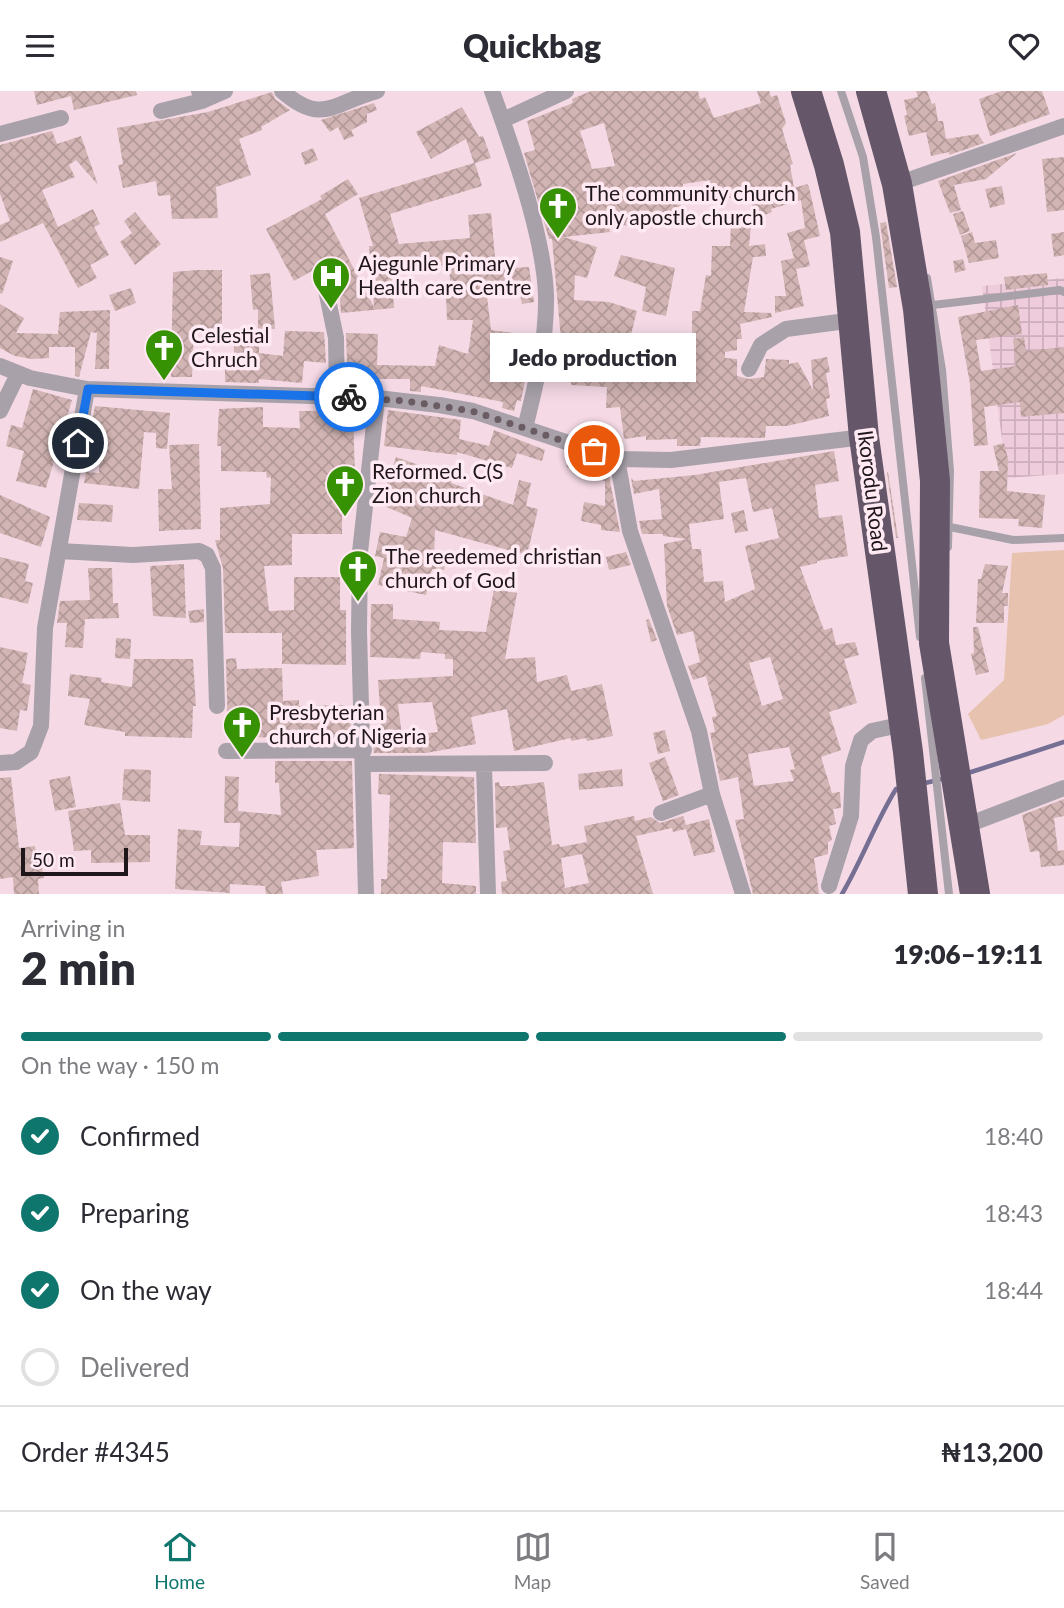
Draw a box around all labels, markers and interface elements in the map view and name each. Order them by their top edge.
text: Quickbag [463,26,601,65]
icon: menu [21,27,59,65]
icon: heart [1005,27,1043,65]
place label: The community church only apostle church [585,180,796,229]
church icon: The community church only apostle church [537,185,579,240]
place label: Ajegunle Primary Health care Centre [358,250,531,299]
hospital icon: Ajegunle Primary Health care Centre [310,255,352,310]
place label: Celestial Chruch [191,322,269,371]
church icon: Celestial Chruch [143,327,185,382]
callout: Jedo production [491,332,697,381]
text: Jedo production [509,343,677,371]
courier [314,362,384,432]
icon: bike [330,378,368,416]
pin [48,413,108,473]
pin [564,421,624,481]
icon: home [59,424,97,462]
street label: Ikorodu Road [854,429,893,553]
icon: bag [575,432,613,470]
place label: Reformed. C(S Zion church [372,458,504,507]
church icon: Reformed. C(S Zion church [324,463,366,518]
place label: The reedemed christian church of God [385,543,602,592]
church icon: The reedemed christian church of God [337,548,379,603]
place label: Presbyterian church of Nigeria [269,699,427,748]
church icon: Presbyterian church of Nigeria [221,704,263,759]
scale bar [21,845,128,877]
text: 50 m [32,848,75,871]
text: Arriving in [21,914,125,942]
text: 19:06–19:11 [893,938,1043,970]
text: 2 min [21,940,136,995]
text: On the way · 150 m [21,1051,220,1079]
icon: check [21,1117,59,1155]
text: Confirmed [80,1120,200,1152]
text: 18:40 [984,1122,1043,1150]
icon: check [21,1194,59,1232]
text: Preparing [80,1197,189,1229]
text: 18:43 [984,1199,1043,1227]
icon: check [21,1271,59,1309]
text: On the way [80,1274,212,1306]
text: 18:44 [984,1276,1043,1304]
text: Delivered [80,1351,190,1383]
text: Order #4345 [21,1436,170,1468]
text: ₦13,200 [941,1436,1043,1468]
tab: Home [154,1528,205,1593]
tab: Map [514,1528,552,1593]
tab: Saved [860,1528,910,1593]

